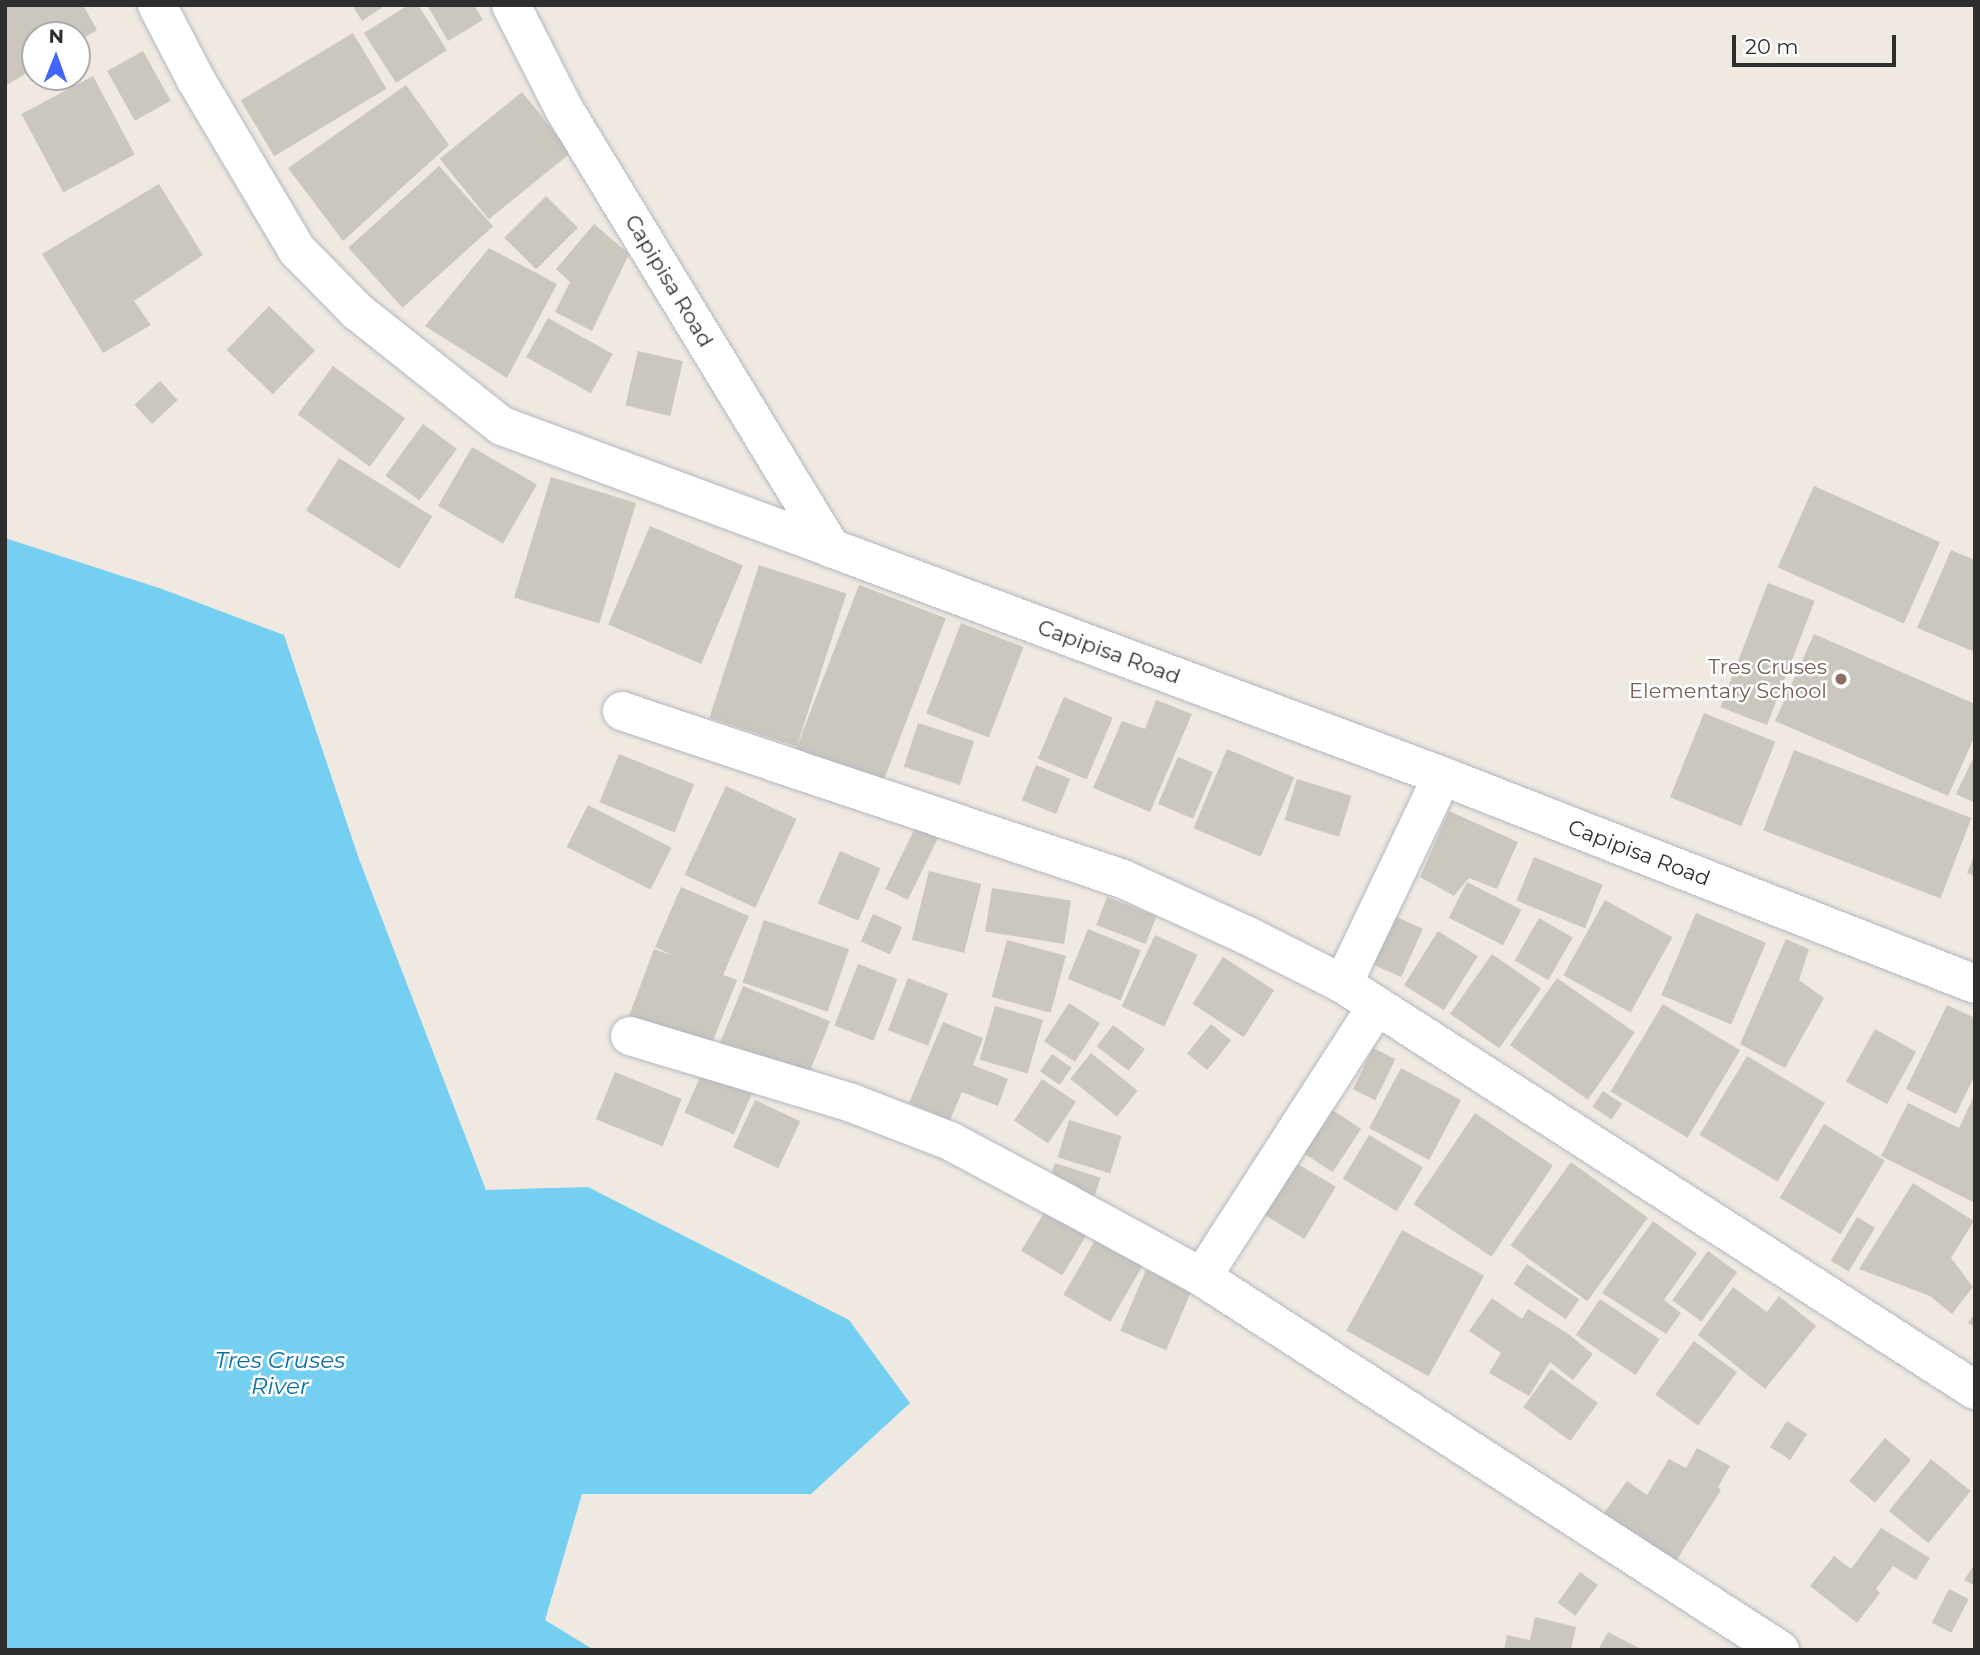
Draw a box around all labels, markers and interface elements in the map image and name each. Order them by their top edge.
north arrow [21,21,91,91]
scale bar [1735,21,1899,65]
text: N [48,25,64,48]
text: 20 m [1745,34,1799,59]
street label: Capipisa Road [620,210,718,352]
street label: Capipisa Road [1034,615,1184,689]
place label: Tres Cruses Elementary School [1629,654,1827,704]
marker: Tres Cruses Elementary School [1833,671,1849,687]
street label: Capipisa Road [1564,814,1714,892]
water label: Tres Cruses River [215,1346,345,1400]

